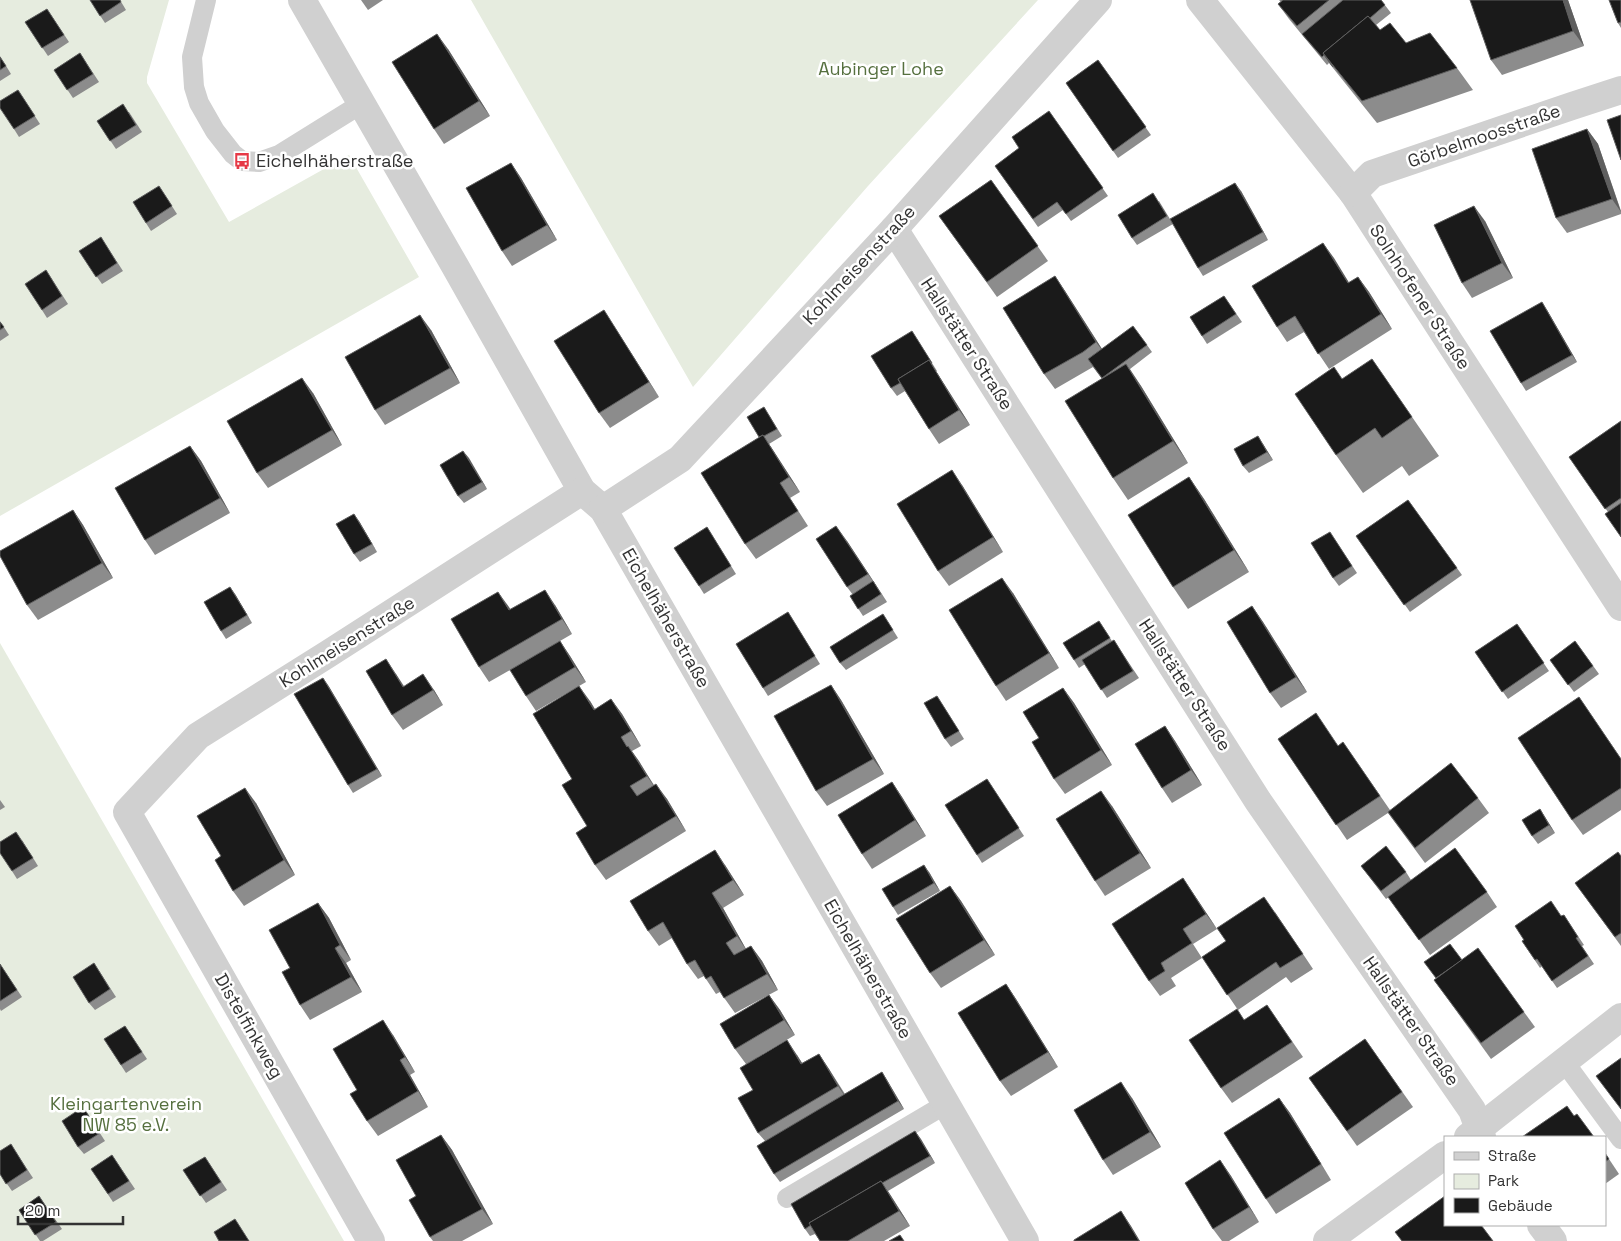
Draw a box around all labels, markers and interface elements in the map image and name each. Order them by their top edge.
park label: Aubinger Lohe [818,57,944,80]
street label: Görbelmoosstraße [1404,99,1563,172]
place label: Eichelhäherstraße [256,149,413,172]
bus stop icon: Eichelhäherstraße [232,151,252,171]
street label: Kohlmeisenstraße [797,200,920,329]
street label: Solnhofener Straße [1365,220,1476,374]
street label: Hallstätter Straße [916,273,1019,414]
street label: Eichelhäherstraße [617,544,716,692]
street label: Kohlmeisenstraße [275,591,419,692]
street label: Hallstätter Straße [1134,614,1237,755]
street label: Eichelhäherstraße [819,895,918,1043]
street label: Hallstätter Straße [1358,951,1465,1090]
street label: Distelfinkweg [210,969,289,1082]
park label: Kleingartenverein NW 85 e.V. [50,1092,202,1136]
legend [1444,1136,1606,1226]
text: Straße [1488,1146,1537,1165]
text: Park [1488,1171,1519,1190]
scale bar [18,1194,122,1226]
text: Gebäude [1488,1196,1553,1215]
text: 20 m [25,1201,60,1220]

